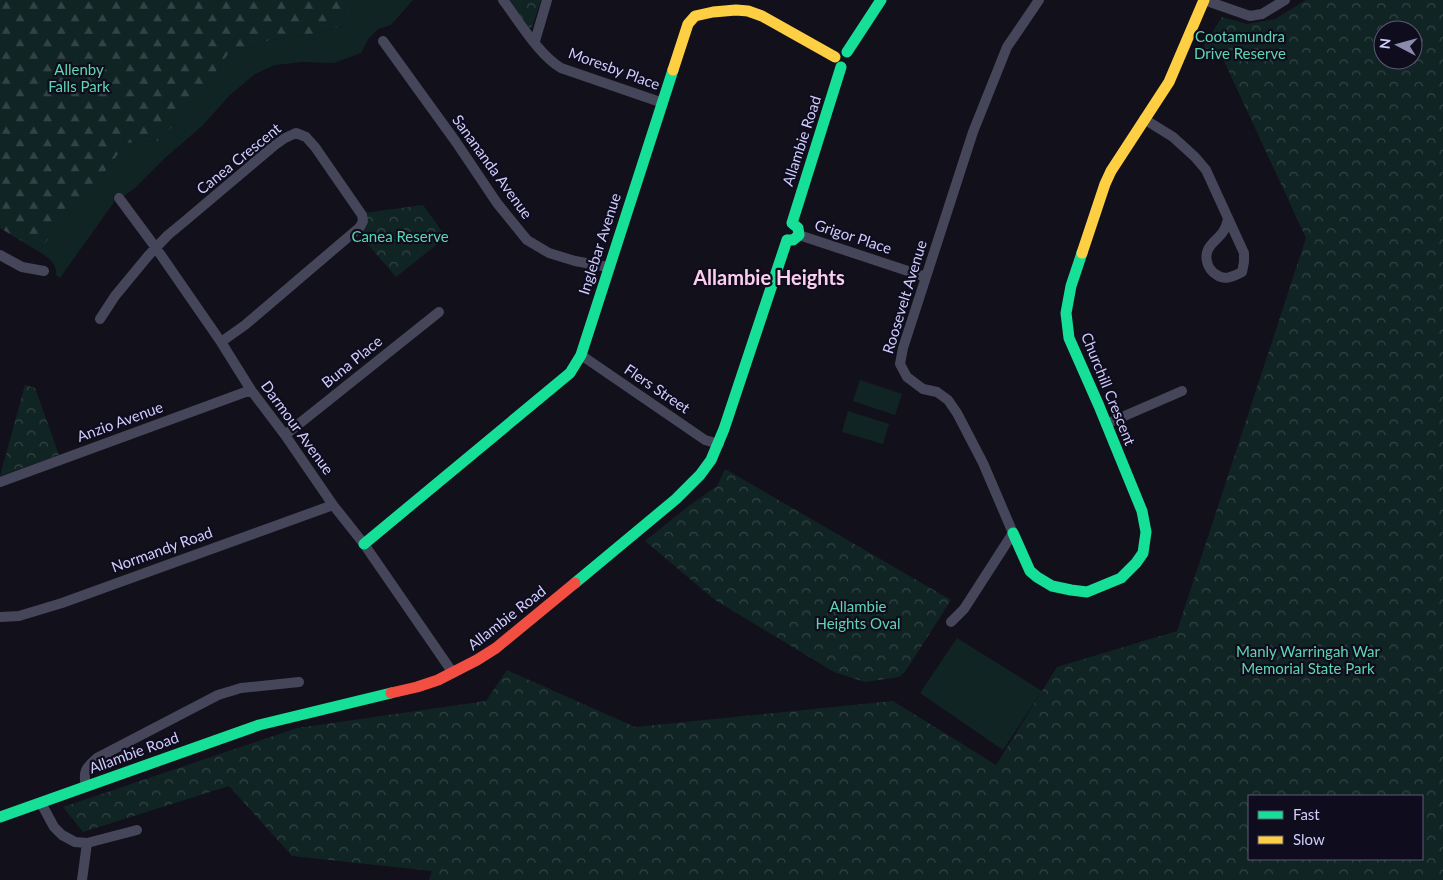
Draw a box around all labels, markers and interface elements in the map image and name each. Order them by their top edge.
north arrow [1373,20,1423,70]
park label: Cootamundra Drive Reserve [1194,27,1286,62]
text: N [1376,37,1394,50]
street label: Moresby Place [566,43,663,93]
park label: Allenby Falls Park [48,60,110,95]
street label: Allambie Road [778,93,824,188]
street label: Sanananda Avenue [449,111,537,222]
street label: Canea Crescent [193,118,285,198]
street label: Inglebar Avenue [574,191,624,297]
street label: Grigor Place [812,215,894,257]
park label: Canea Reserve [351,227,449,245]
street label: Roosevelt Avenue [878,238,930,356]
district label: Allambie Heights [692,265,845,289]
street label: Churchill Crescent [1078,330,1140,448]
street label: Buna Place [318,331,385,391]
street label: Flers Street [621,360,694,417]
street label: Darmour Avenue [258,377,338,478]
street label: Anzio Avenue [74,397,165,445]
street label: Normandy Road [109,522,215,576]
street label: Allambie Road [464,581,549,653]
park label: Allambie Heights Oval [815,597,901,632]
park label: Manly Warringah War Memorial State Park [1236,642,1381,677]
street label: Allambie Road [86,728,181,777]
legend [1248,795,1423,860]
text: Fast [1293,805,1320,823]
text: Slow [1293,830,1325,848]

